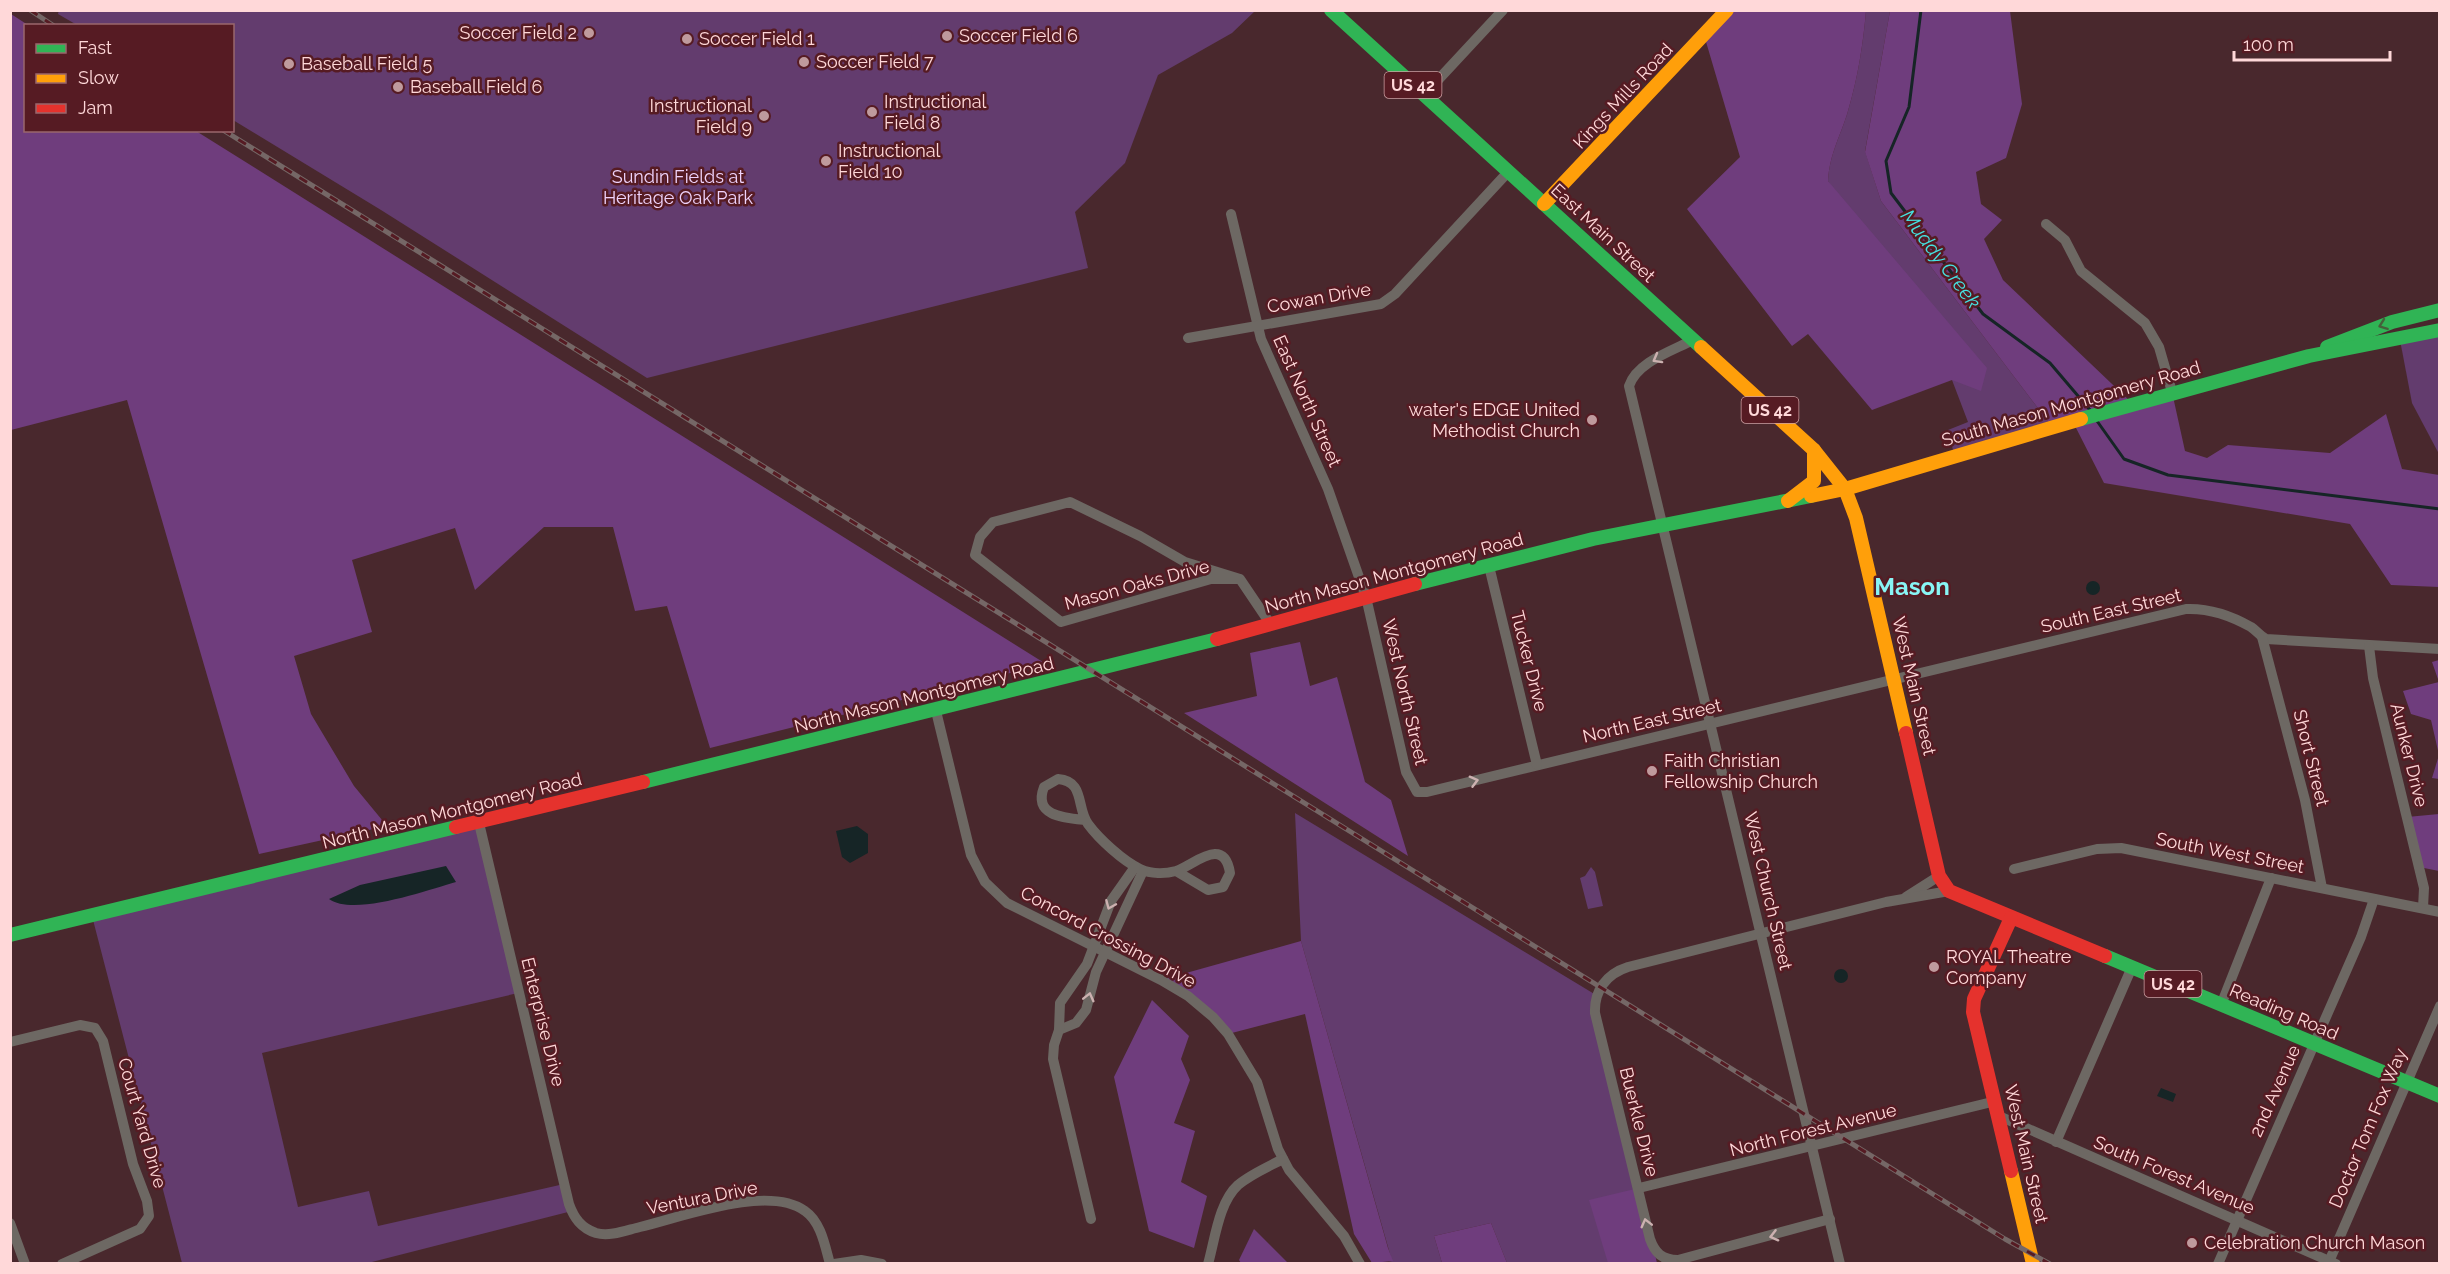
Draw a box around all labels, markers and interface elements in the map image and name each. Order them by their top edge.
place label: Soccer Field 2 [460,22,577,43]
legend [24,24,234,132]
scale bar [2234,24,2390,62]
place label: Soccer Field 6 [959,25,1078,46]
marker: Soccer Field 2 [582,26,596,40]
place label: Soccer Field 1 [699,28,815,49]
marker: Soccer Field 6 [940,29,954,43]
marker: Soccer Field 1 [680,32,694,46]
text: 100 m [2243,34,2294,55]
text: Fast [78,37,112,58]
street label: Kings Mills Road [1568,39,1677,153]
place label: Soccer Field 7 [816,51,934,72]
place label: Baseball Field 5 [301,53,433,74]
marker: Soccer Field 7 [797,55,811,69]
marker: Baseball Field 5 [282,57,296,71]
text: Slow [78,67,119,88]
road number: US 42 [1384,72,1442,98]
place label: Baseball Field 6 [410,76,543,97]
marker: Baseball Field 6 [391,80,405,94]
place label: Instructional Field 8 [884,91,987,133]
place label: Instructional Field 9 [650,95,752,137]
text: Jam [78,97,113,118]
marker: Instructional Field 8 [865,105,879,119]
marker: Instructional Field 9 [757,109,771,123]
place label: Instructional Field 10 [838,140,941,182]
marker: Instructional Field 10 [819,154,833,168]
park label: Sundin Fields at Heritage Oak Park [603,166,754,208]
street label: East Main Street [1547,179,1660,286]
water label: Muddy Creek [1896,205,1986,314]
street label: Cowan Drive [1265,278,1373,317]
one-way arrow [2378,318,2389,331]
street label: East North Street [1269,332,1346,470]
one-way arrow [1653,352,1664,363]
street label: South Mason Montgomery Road [1939,356,2203,451]
road number: US 42 [1742,397,1798,423]
place label: water's EDGE United Methodist Church [1409,399,1580,441]
marker: water's EDGE United Methodist Church [1585,413,1599,427]
street label: North Mason Montgomery Road [1262,528,1525,617]
street label: Mason Oaks Drive [1062,555,1212,614]
district label: Mason [1874,572,1950,601]
street label: South East Street [2039,584,2183,637]
street label: Tucker Drive [1507,608,1552,714]
street label: West Main Street [1888,614,1941,757]
street label: West North Street [1378,617,1433,767]
street label: North Mason Montgomery Road [792,652,1056,737]
street label: North East Street [1580,694,1723,747]
street label: Aunker Drive [2386,701,2433,809]
street label: Short Street [2289,707,2334,808]
place label: Faith Christian Fellowship Church [1664,750,1818,792]
marker: Faith Christian Fellowship Church [1645,764,1659,778]
street label: North Mason Montgomery Road [320,768,584,853]
one-way arrow [1468,776,1479,788]
street label: West Church Street [1740,810,1797,972]
street label: South West Street [2154,828,2306,877]
street label: Concord Crossing Drive [1017,881,1200,992]
one-way arrow [1105,898,1117,909]
place label: ROYAL Theatre Company [1946,946,2072,988]
street label: Enterprise Drive [517,955,570,1089]
marker: ROYAL Theatre Company [1927,960,1941,974]
road number: US 42 [2144,971,2202,997]
street label: Reading Road [2227,979,2342,1044]
one-way arrow [1082,992,1095,1002]
street label: 2nd Avenue [2245,1041,2304,1140]
street label: Doctor Tom Fox Way [2324,1045,2411,1211]
street label: Court Yard Drive [114,1055,171,1191]
street label: Buerkle Drive [1616,1065,1663,1179]
street label: West Main Street [2000,1082,2053,1225]
street label: North Forest Avenue [1727,1099,1899,1160]
street label: South Forest Avenue [2091,1131,2258,1218]
street label: Ventura Drive [645,1176,759,1219]
one-way arrow [1641,1218,1654,1228]
one-way arrow [1769,1228,1779,1241]
place label: Celebration Church Mason [2204,1232,2425,1253]
marker: Celebration Church Mason [2185,1236,2199,1250]

